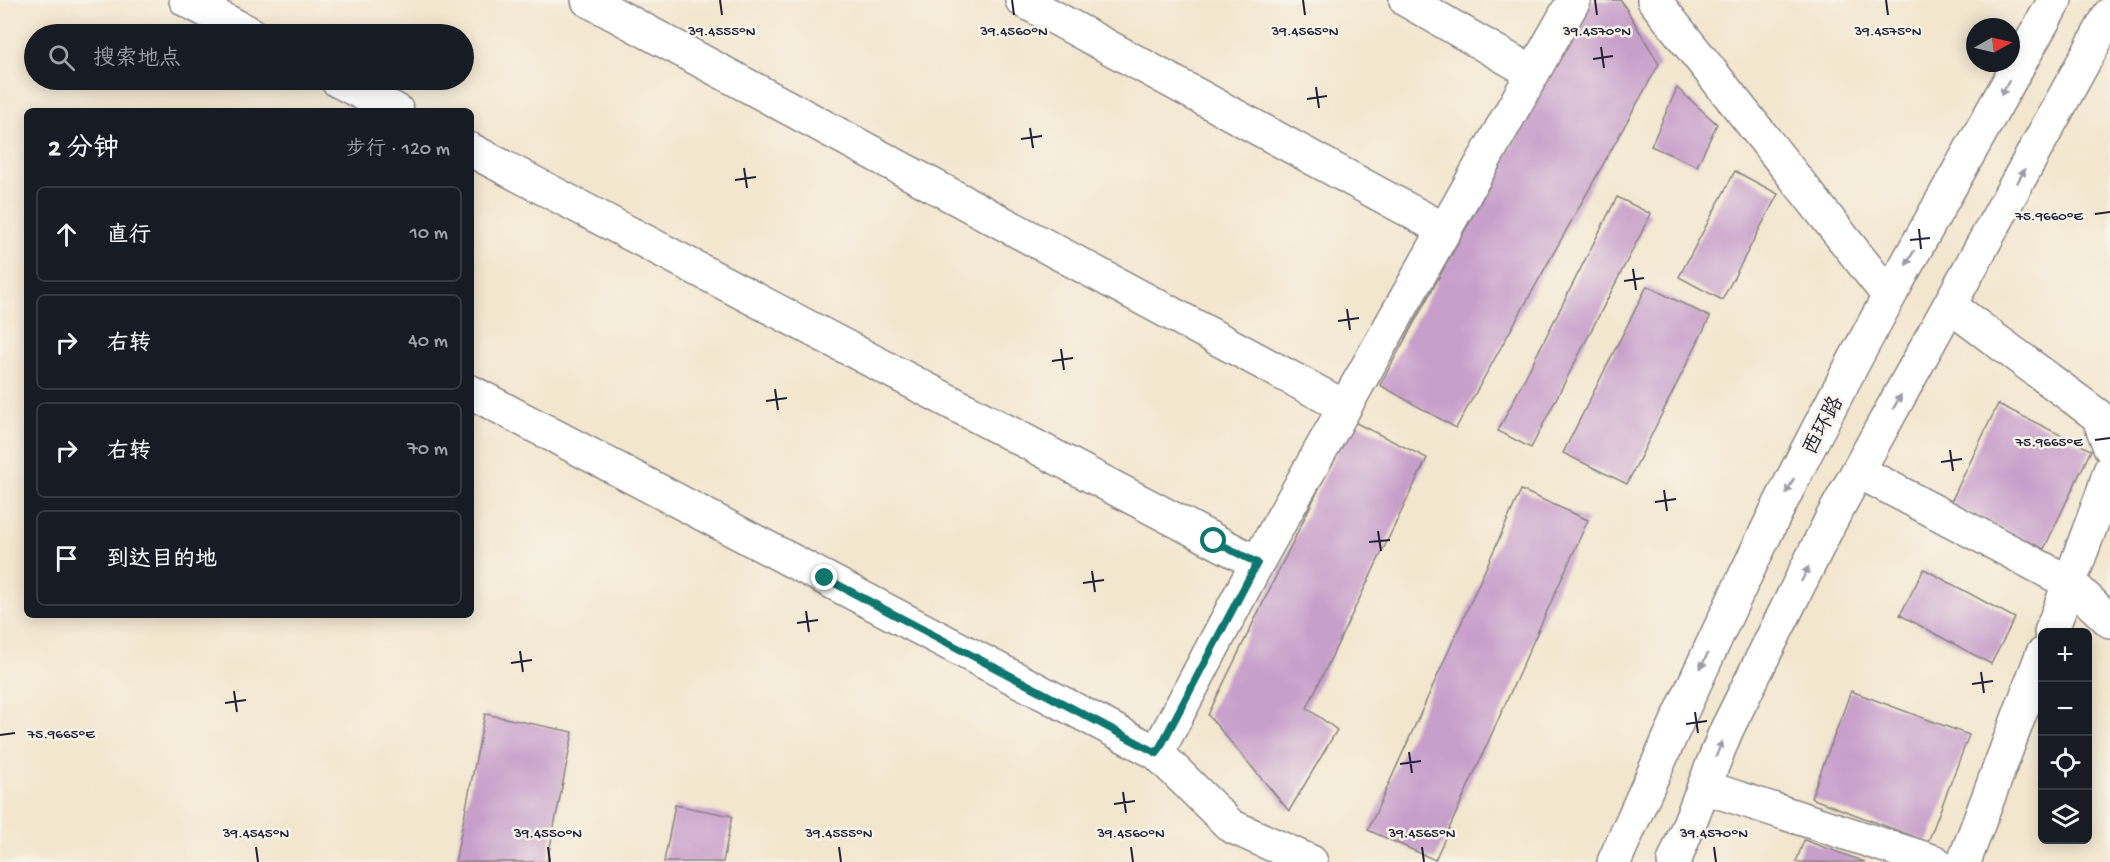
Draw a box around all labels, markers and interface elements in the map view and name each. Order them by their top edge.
north arrow [1966,18,2020,72]
text: 39.4555°N [687,23,756,41]
text: 39.4560°N [979,23,1048,41]
text: 39.4565°N [1270,23,1339,41]
text: 39.4570°N [1562,23,1631,41]
text: 39.4575°N [1853,23,1922,41]
search box [24,24,474,90]
icon: search [45,41,78,74]
text: 搜索地点 [93,47,181,73]
one-way arrow [2000,80,2011,96]
text: 2 分钟 [48,135,119,166]
text: 步行 · 120 m [346,139,450,162]
one-way arrow [2016,167,2026,184]
text: 75.9660°E [2014,208,2084,226]
icon: ahead [50,218,83,251]
text: 10 m [410,223,448,246]
text: 直行 [107,224,151,250]
one-way arrow [1905,250,1915,267]
icon: right [50,326,83,359]
text: 40 m [408,331,448,354]
text: 右转 [107,332,151,358]
street label: 西环路 [1797,392,1851,460]
one-way arrow [1891,394,1902,410]
icon: right [50,434,83,467]
text: 75.9665°E [2014,434,2083,452]
text: 70 m [407,439,448,462]
text: 右转 [107,440,151,466]
one-way arrow [1785,478,1795,495]
route start [1200,527,1226,553]
icon: arrive [50,542,83,575]
text: 到达目的地 [107,548,217,574]
route end [811,564,837,590]
one-way arrow [1799,565,1809,583]
map controls [2038,628,2092,844]
button: + [2038,628,2092,682]
one-way arrow [1700,653,1709,670]
button: − [2038,682,2092,736]
text: 75.9665°E [26,726,95,744]
button: locate [2038,736,2092,790]
one-way arrow [1715,740,1724,758]
button: layers [2038,790,2092,844]
text: 39.4545°N [222,825,289,843]
text: 39.4550°N [513,825,582,843]
text: 39.4555°N [804,825,873,843]
text: 39.4560°N [1096,825,1165,843]
text: 39.4565°N [1387,825,1456,843]
text: 39.4570°N [1679,825,1748,843]

